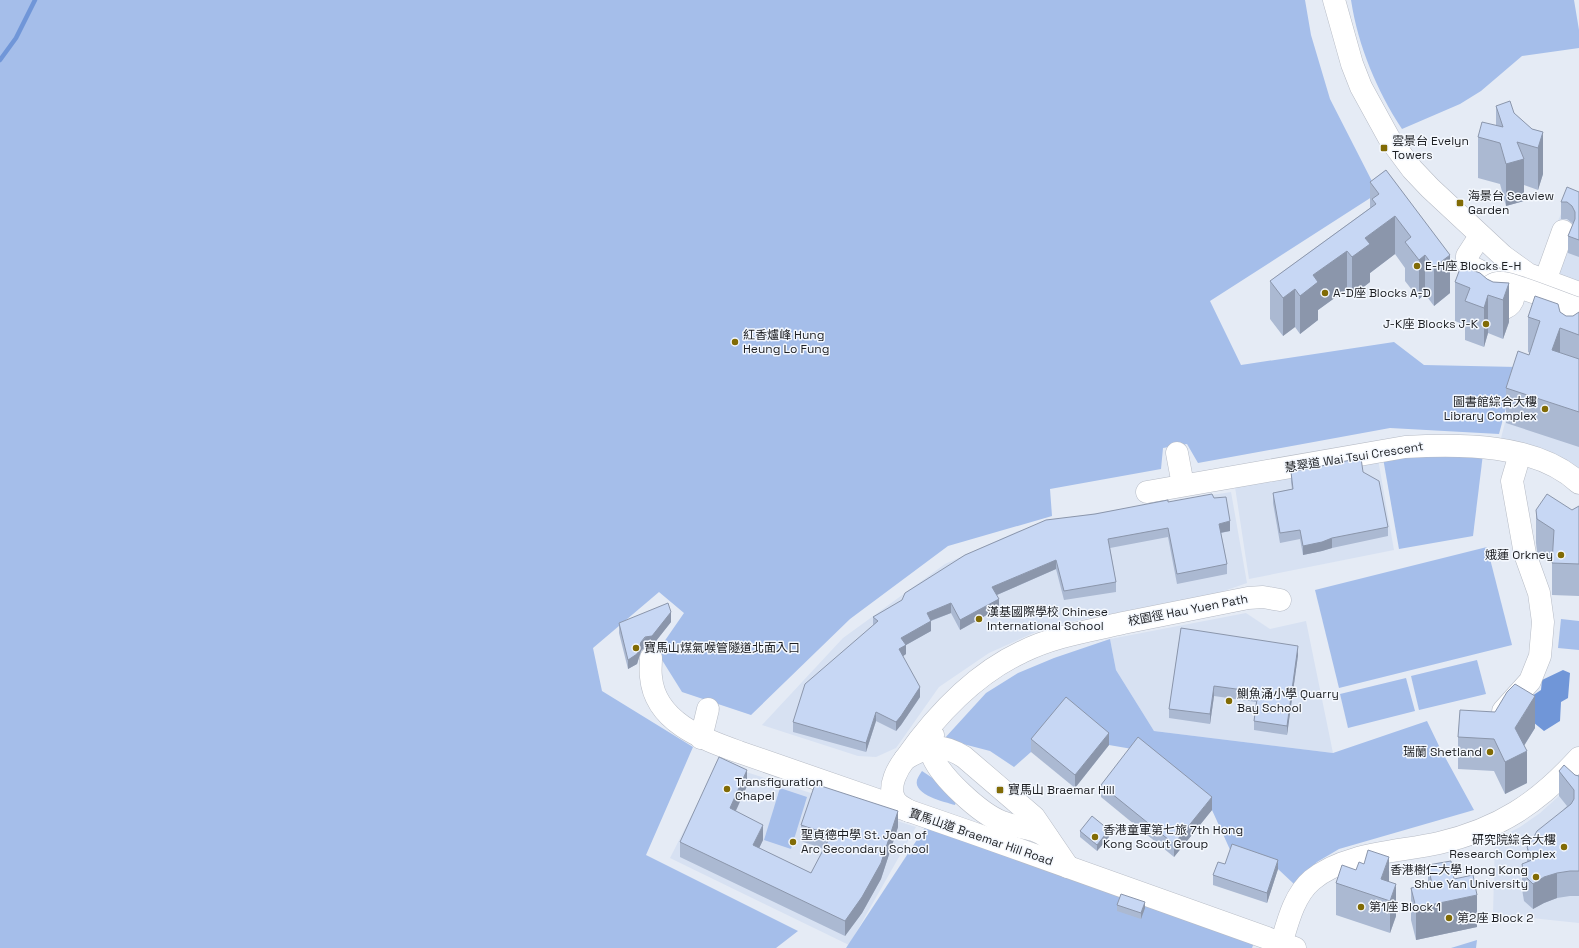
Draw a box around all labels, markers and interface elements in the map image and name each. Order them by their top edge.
place label: 雲景台 Evelyn Towers [1392,133,1469,163]
marker: 雲景台 Evelyn Towers [1379,143,1389,153]
place label: 海景台 Seaview Garden [1468,188,1554,218]
marker: 海景台 Seaview Garden [1455,198,1465,208]
place label: E-H座 Blocks E-H [1425,258,1521,274]
marker: E-H座 Blocks E-H [1412,261,1422,271]
place label: A-D座 Blocks A-D [1333,285,1431,301]
marker: A-D座 Blocks A-D [1320,288,1330,298]
place label: J-K座 Blocks J-K [1383,316,1479,332]
marker: J-K座 Blocks J-K [1481,319,1491,329]
place label: 紅香爐峰 Hung Heung Lo Fung [743,327,829,357]
marker: 紅香爐峰 Hung Heung Lo Fung [730,337,740,347]
place label: 圖書館綜合大樓 Library Complex [1444,394,1537,424]
marker: 圖書館綜合大樓 Library Complex [1540,404,1550,414]
street label: 慧翠道 Wai Tsui Crescent [1284,438,1424,476]
place label: 娥蓮 Orkney [1485,547,1553,563]
marker: 娥蓮 Orkney [1556,550,1566,560]
street label: 校園徑 Hau Yuen Path [1127,591,1249,629]
place label: 漢基國際學校 Chinese International School [987,604,1108,634]
marker: 漢基國際學校 Chinese International School [974,614,984,624]
place label: 寶馬山煤氣喉管隧道北面入口 [644,640,800,656]
marker: 寶馬山煤氣喉管隧道北面入口 [631,643,641,653]
place label: 鰂魚涌小學 Quarry Bay School [1237,686,1339,716]
marker: 鰂魚涌小學 Quarry Bay School [1224,696,1234,706]
place label: 瑞蘭 Shetland [1403,744,1482,760]
marker: 瑞蘭 Shetland [1485,747,1495,757]
place label: Transfiguration Chapel [735,774,823,804]
place label: 寶馬山 Braemar Hill [1008,782,1115,798]
marker: Transfiguration Chapel [722,784,732,794]
marker: 寶馬山 Braemar Hill [995,785,1005,795]
street label: 寶馬山道 Braemar Hill Road [907,805,1055,869]
place label: 香港童軍第七旅 7th Hong Kong Scout Group [1103,822,1243,852]
place label: 聖貞德中學 St. Joan of Arc Secondary School [801,827,929,857]
marker: 香港童軍第七旅 7th Hong Kong Scout Group [1090,832,1100,842]
place label: 研究院綜合大樓 Research Complex [1449,832,1556,862]
marker: 聖貞德中學 St. Joan of Arc Secondary School [788,837,798,847]
marker: 研究院綜合大樓 Research Complex [1559,842,1569,852]
place label: 香港樹仁大學 Hong Kong Shue Yan University [1390,862,1528,892]
marker: 香港樹仁大學 Hong Kong Shue Yan University [1531,872,1541,882]
place label: 第1座 Block 1 [1369,899,1441,915]
marker: 第1座 Block 1 [1356,902,1366,912]
place label: 第2座 Block 2 [1457,910,1534,926]
marker: 第2座 Block 2 [1444,913,1454,923]

